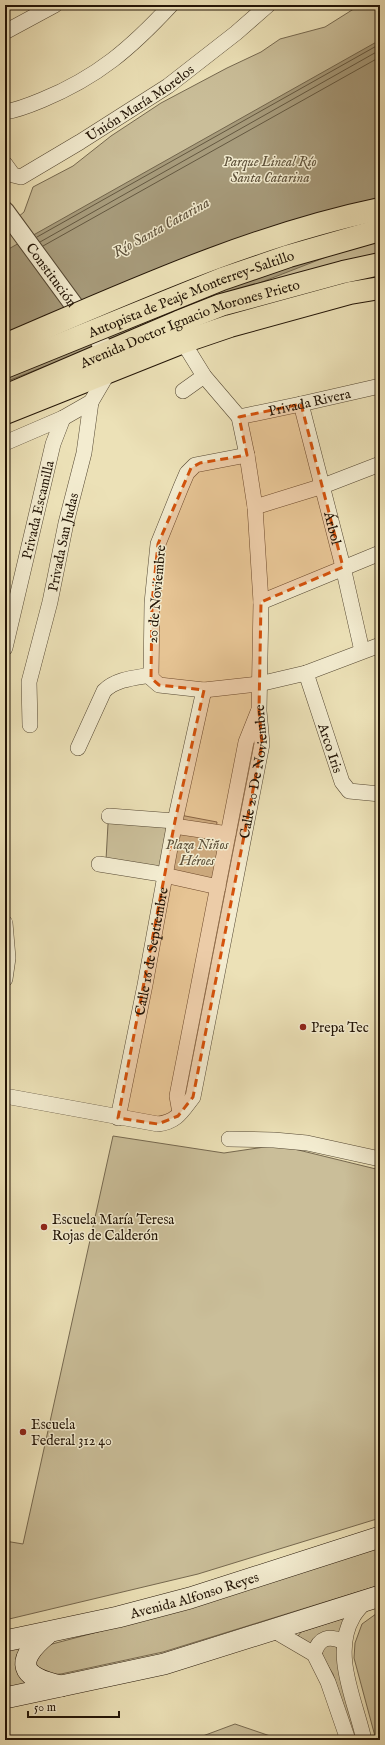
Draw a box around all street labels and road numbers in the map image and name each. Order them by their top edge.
street label: Unión María Morelos [83,61,198,146]
street label: Constitución [21,240,81,311]
street label: Autopista de Peaje Monterrey-Saltillo [85,247,297,343]
street label: Avenida Doctor Ignacio Morones Prieto [77,276,302,373]
street label: Privada Rivera [267,385,353,421]
street label: Privada Escamilla [18,458,59,561]
street label: Privada San Judas [44,491,83,593]
street label: Árbol [319,509,345,547]
street label: 20 de Noviembre [144,544,170,644]
street label: Calle 20 De Noviembre [236,704,272,840]
street label: Arco Iris [313,720,346,775]
street label: Calle 16 de Septiembre [131,885,173,1017]
street label: Avenida Alfonso Reyes [127,1568,261,1624]

